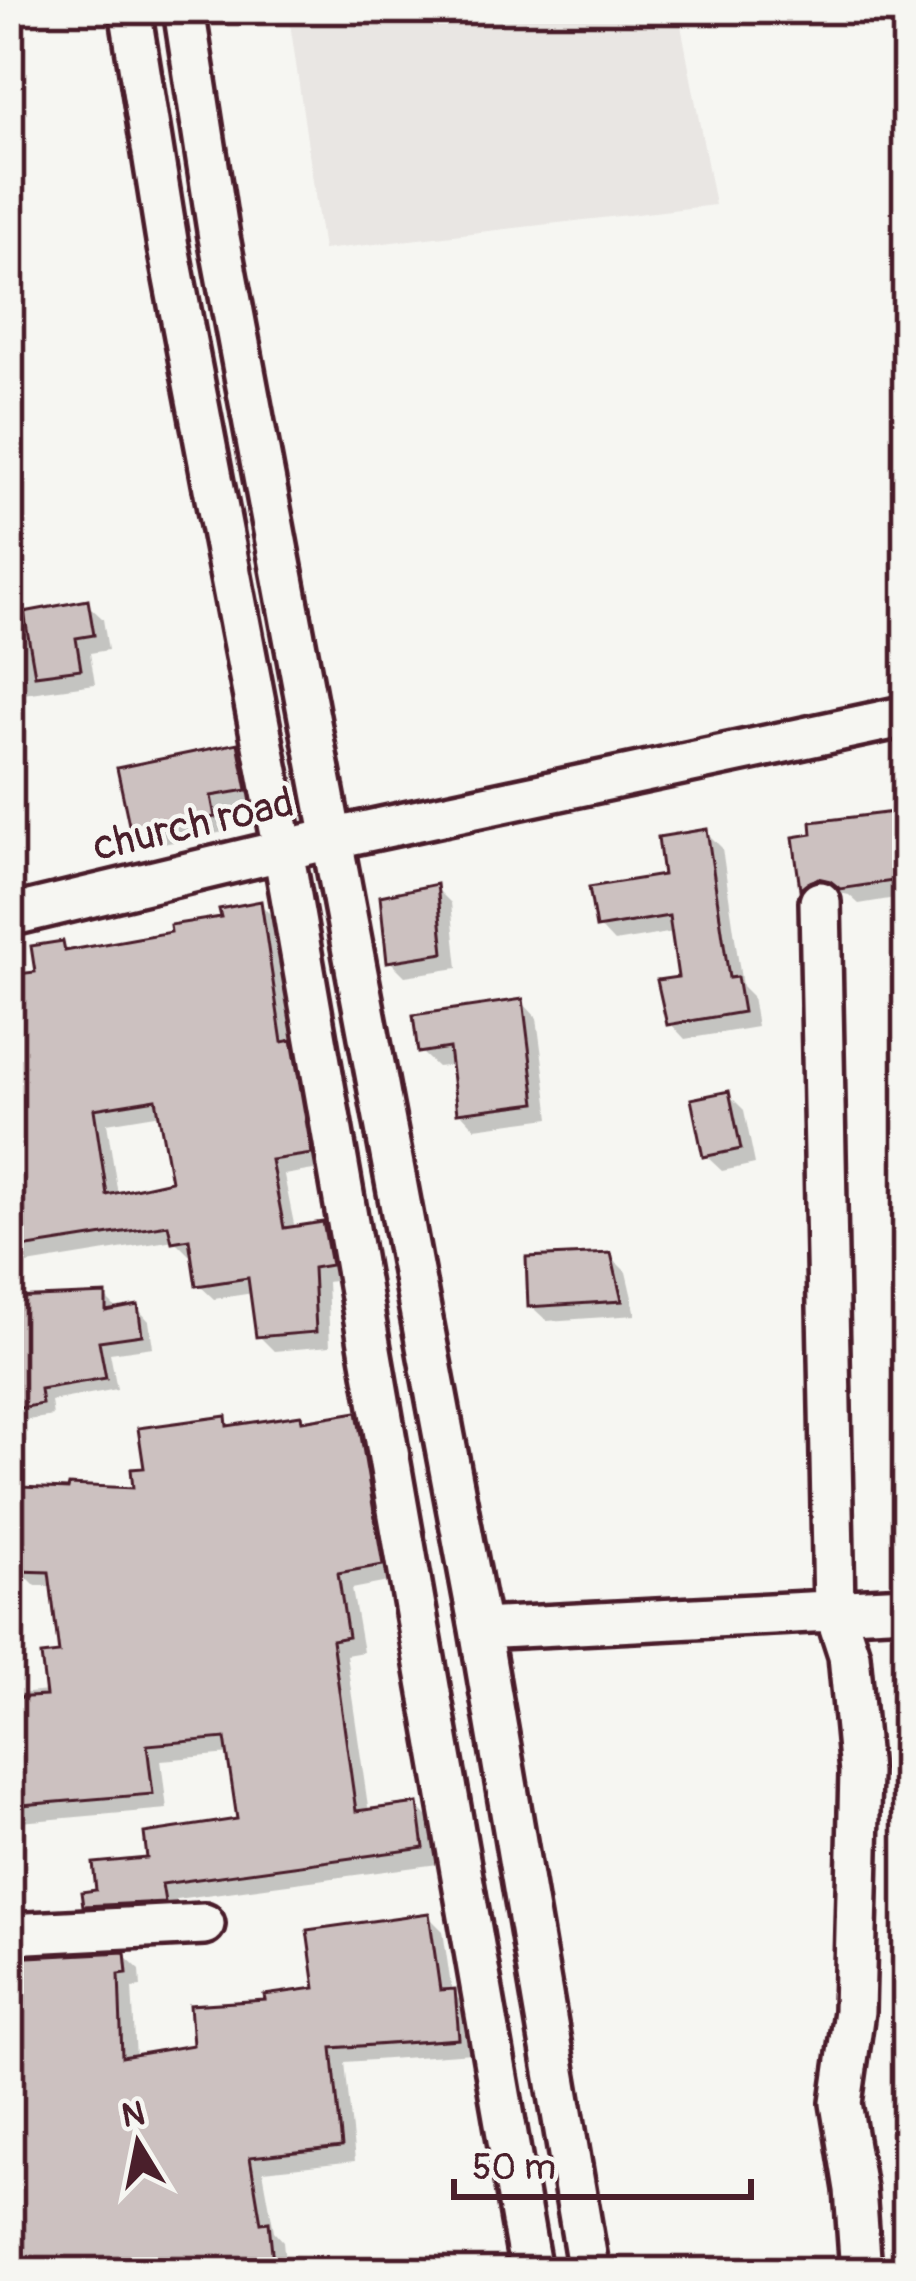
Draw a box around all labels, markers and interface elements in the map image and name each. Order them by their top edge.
street label: church road [88,777,299,873]
north arrow [78,2083,198,2203]
text: N [119,2093,148,2137]
scale bar [454,2125,751,2199]
text: 50 m [472,2145,556,2190]

